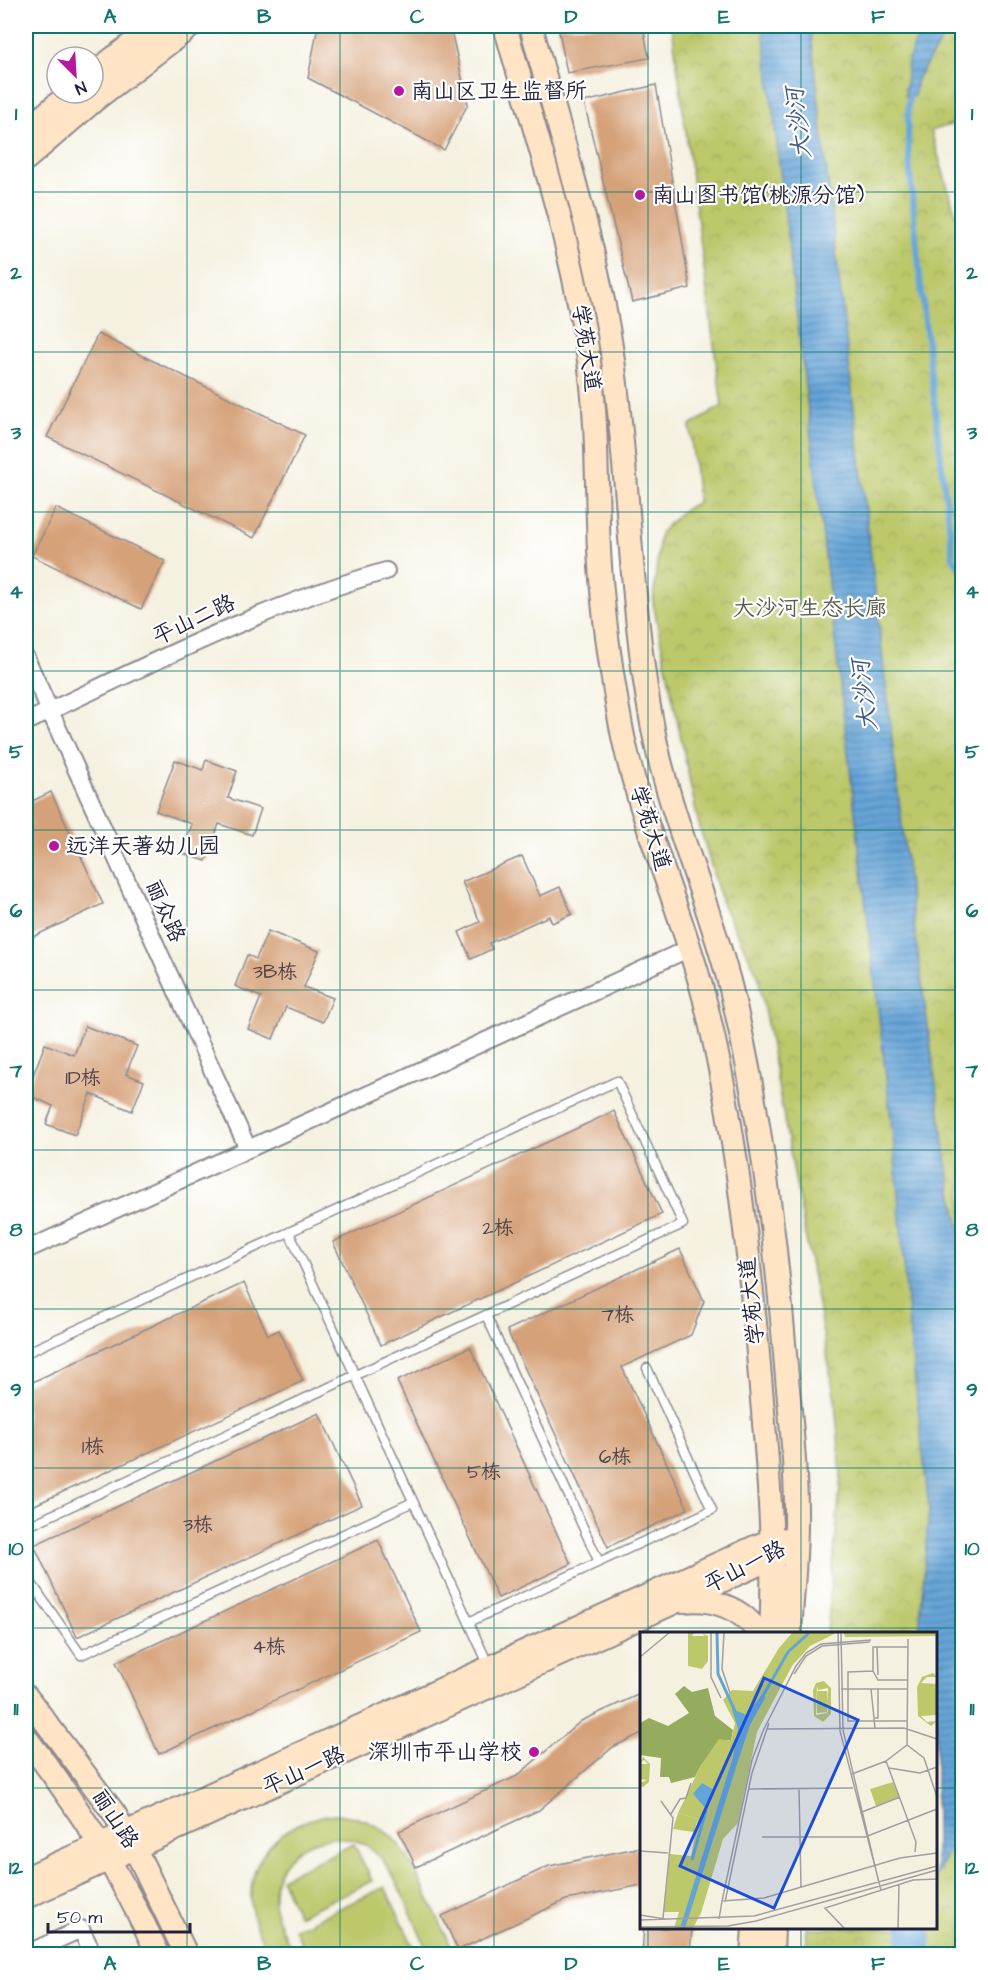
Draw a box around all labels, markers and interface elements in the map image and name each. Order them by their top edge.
text: A [104,3,117,31]
text: B [257,3,272,31]
text: C [410,3,425,31]
text: D [565,3,578,31]
text: E [718,3,730,31]
text: F [871,3,886,31]
north arrow [45,45,105,105]
text: N [72,76,90,100]
place label: 南山区卫生监督所 [411,76,587,107]
water label: 大沙河 [777,81,820,161]
marker: 南山区卫生监督所 [392,84,406,98]
text: 1 [15,100,18,128]
text: 1 [971,100,974,128]
place label: 南山图书馆(桃源分馆) [652,180,865,211]
marker: 南山图书馆(桃源分馆) [633,188,647,202]
text: 2 [9,259,22,287]
text: 2 [965,259,978,287]
street label: 学苑大道 [564,302,608,394]
text: 3 [10,419,22,447]
text: 3 [966,419,978,447]
text: 4 [9,578,23,606]
text: 4 [965,578,979,606]
street label: 平山二路 [148,587,240,653]
park label: 大沙河生态长廊 [733,593,887,624]
water label: 大沙河 [843,653,886,733]
text: 5 [9,738,24,766]
text: 5 [965,738,980,766]
street label: 学苑大道 [622,781,678,875]
place label: 远洋天著幼儿园 [66,831,220,862]
marker: 远洋天著幼儿园 [47,839,61,853]
street label: 丽众路 [137,875,193,947]
text: 6 [10,897,23,925]
text: 6 [966,897,979,925]
house number: 3B栋 [253,958,297,986]
text: 7 [9,1057,23,1085]
text: 7 [965,1057,979,1085]
house number: 1D栋 [65,1064,101,1092]
house number: 2栋 [482,1214,514,1242]
text: 8 [10,1216,23,1244]
text: 8 [966,1216,979,1244]
street label: 学苑大道 [732,1256,772,1346]
house number: 7栋 [602,1301,634,1329]
text: 9 [10,1376,22,1404]
text: 9 [966,1376,978,1404]
house number: 1栋 [82,1433,104,1461]
house number: 6栋 [599,1443,631,1471]
house number: 5栋 [467,1458,501,1486]
house number: 3栋 [183,1511,213,1539]
street label: 平山一路 [699,1533,791,1601]
text: 10 [8,1535,24,1563]
text: 10 [964,1535,980,1563]
inset map [640,1632,937,1929]
house number: 4栋 [252,1633,286,1661]
text: 11 [13,1695,19,1723]
text: 11 [969,1695,975,1723]
place label: 深圳市平山学校 [368,1737,522,1768]
street label: 平山一路 [257,1739,351,1803]
marker: 深圳市平山学校 [527,1745,541,1759]
street label: 丽山路 [84,1783,146,1855]
text: 12 [9,1854,24,1882]
text: 12 [965,1854,980,1882]
scale bar [48,1896,190,1934]
text: 50 m [57,1905,102,1930]
text: A [104,1950,117,1978]
text: B [257,1950,272,1978]
text: C [410,1950,425,1978]
text: D [565,1950,578,1978]
text: E [718,1950,730,1978]
text: F [871,1950,886,1978]

